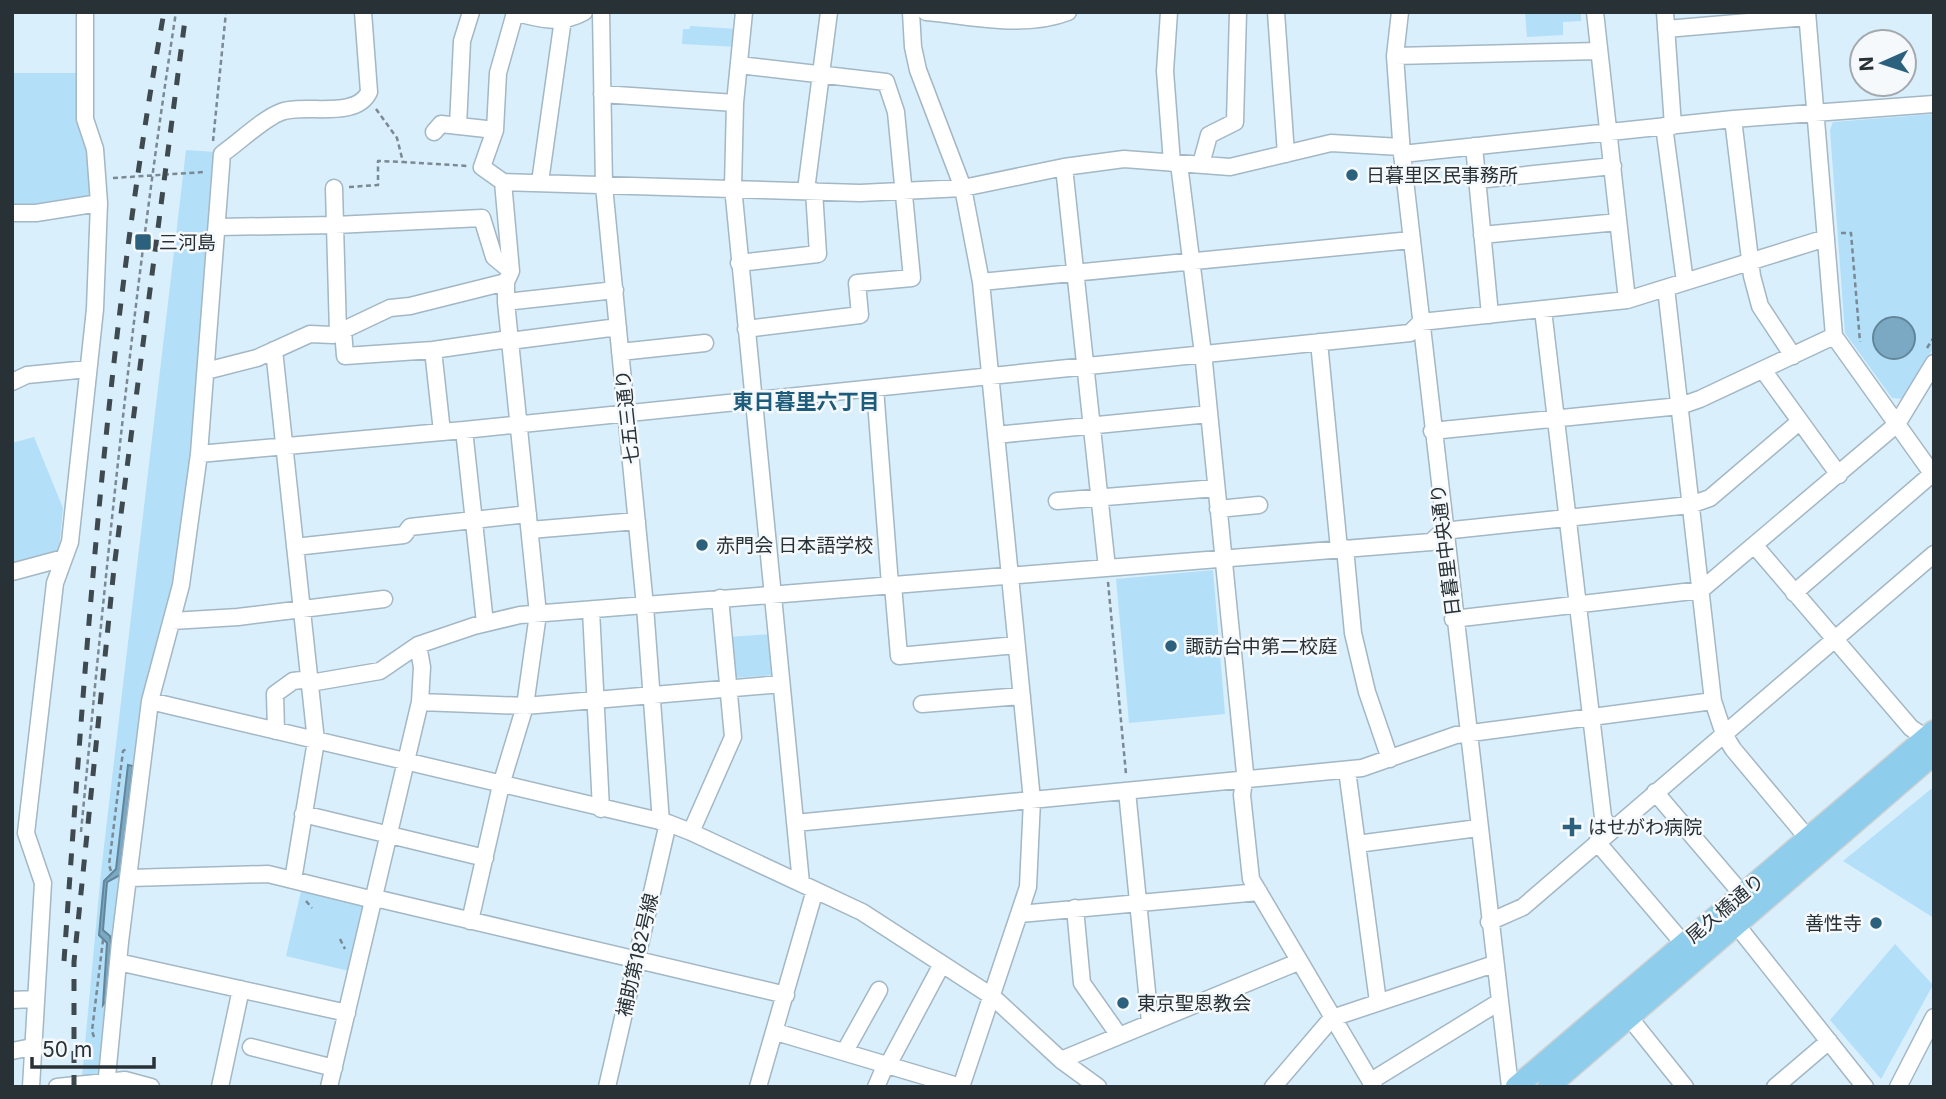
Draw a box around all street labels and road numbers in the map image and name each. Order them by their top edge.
street label: 七五三通り [611,368,644,465]
street label: 日暮里中央通り [1426,483,1465,617]
street label: 尾久橋通り [1682,869,1769,948]
street label: 補助第182号線 [612,891,663,1019]

